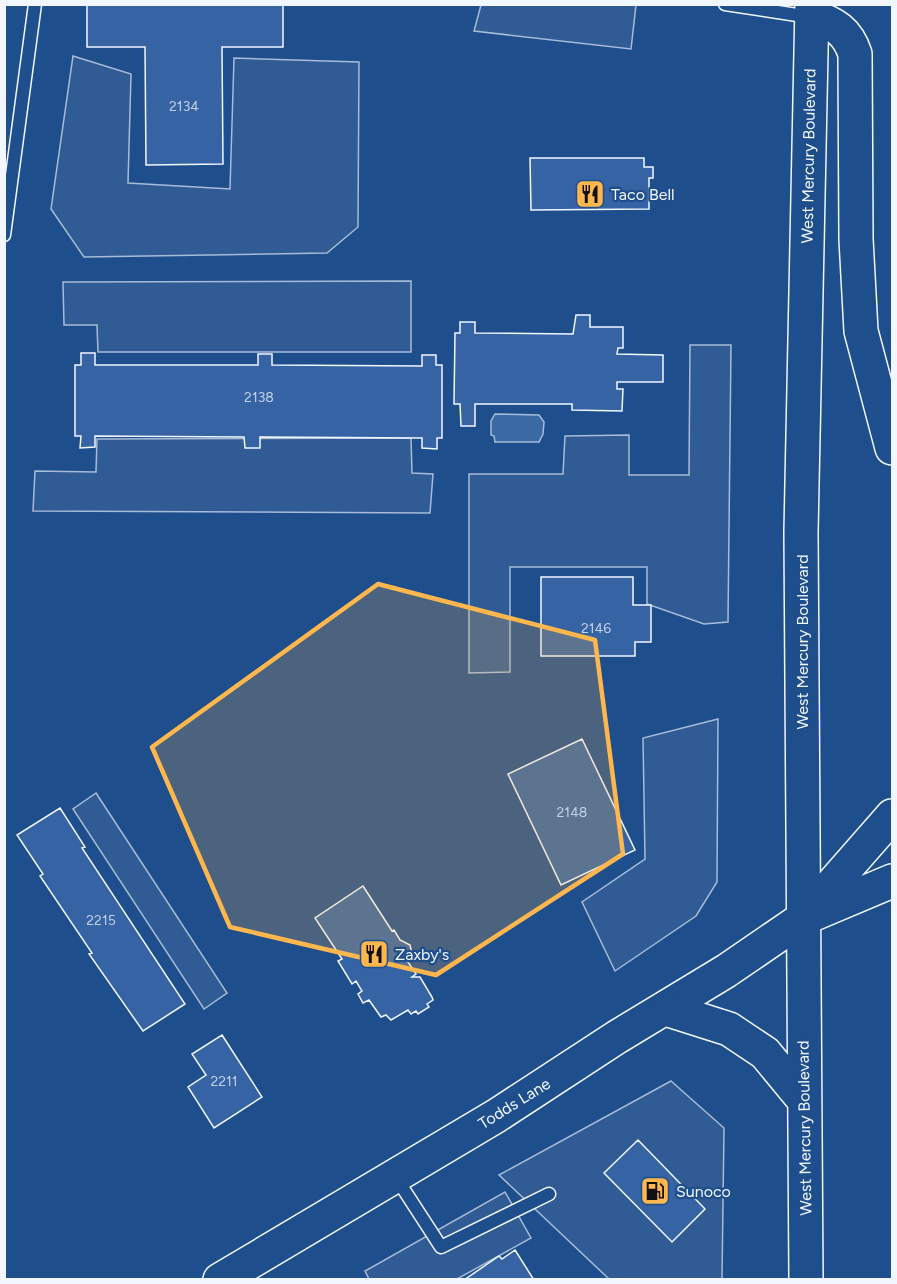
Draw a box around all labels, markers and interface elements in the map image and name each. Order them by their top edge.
street label: West Mercury Boulevard [797,68,820,244]
house number: 2134 [169,98,199,115]
restaurant icon: Taco Bell [574,178,606,210]
place label: Taco Bell [611,185,674,204]
house number: 2138 [244,389,274,406]
street label: West Mercury Boulevard [793,554,812,730]
house number: 2146 [581,620,611,637]
house number: 2148 [557,804,587,821]
house number: 2215 [86,912,116,929]
restaurant icon: Zaxby's [358,938,390,970]
place label: Zaxby's [395,945,449,964]
street label: West Mercury Boulevard [793,1040,816,1216]
house number: 2211 [210,1073,238,1090]
street label: Todds Lane [475,1074,554,1133]
fuel station icon: Sunoco [639,1175,671,1207]
place label: Sunoco [676,1182,731,1201]

